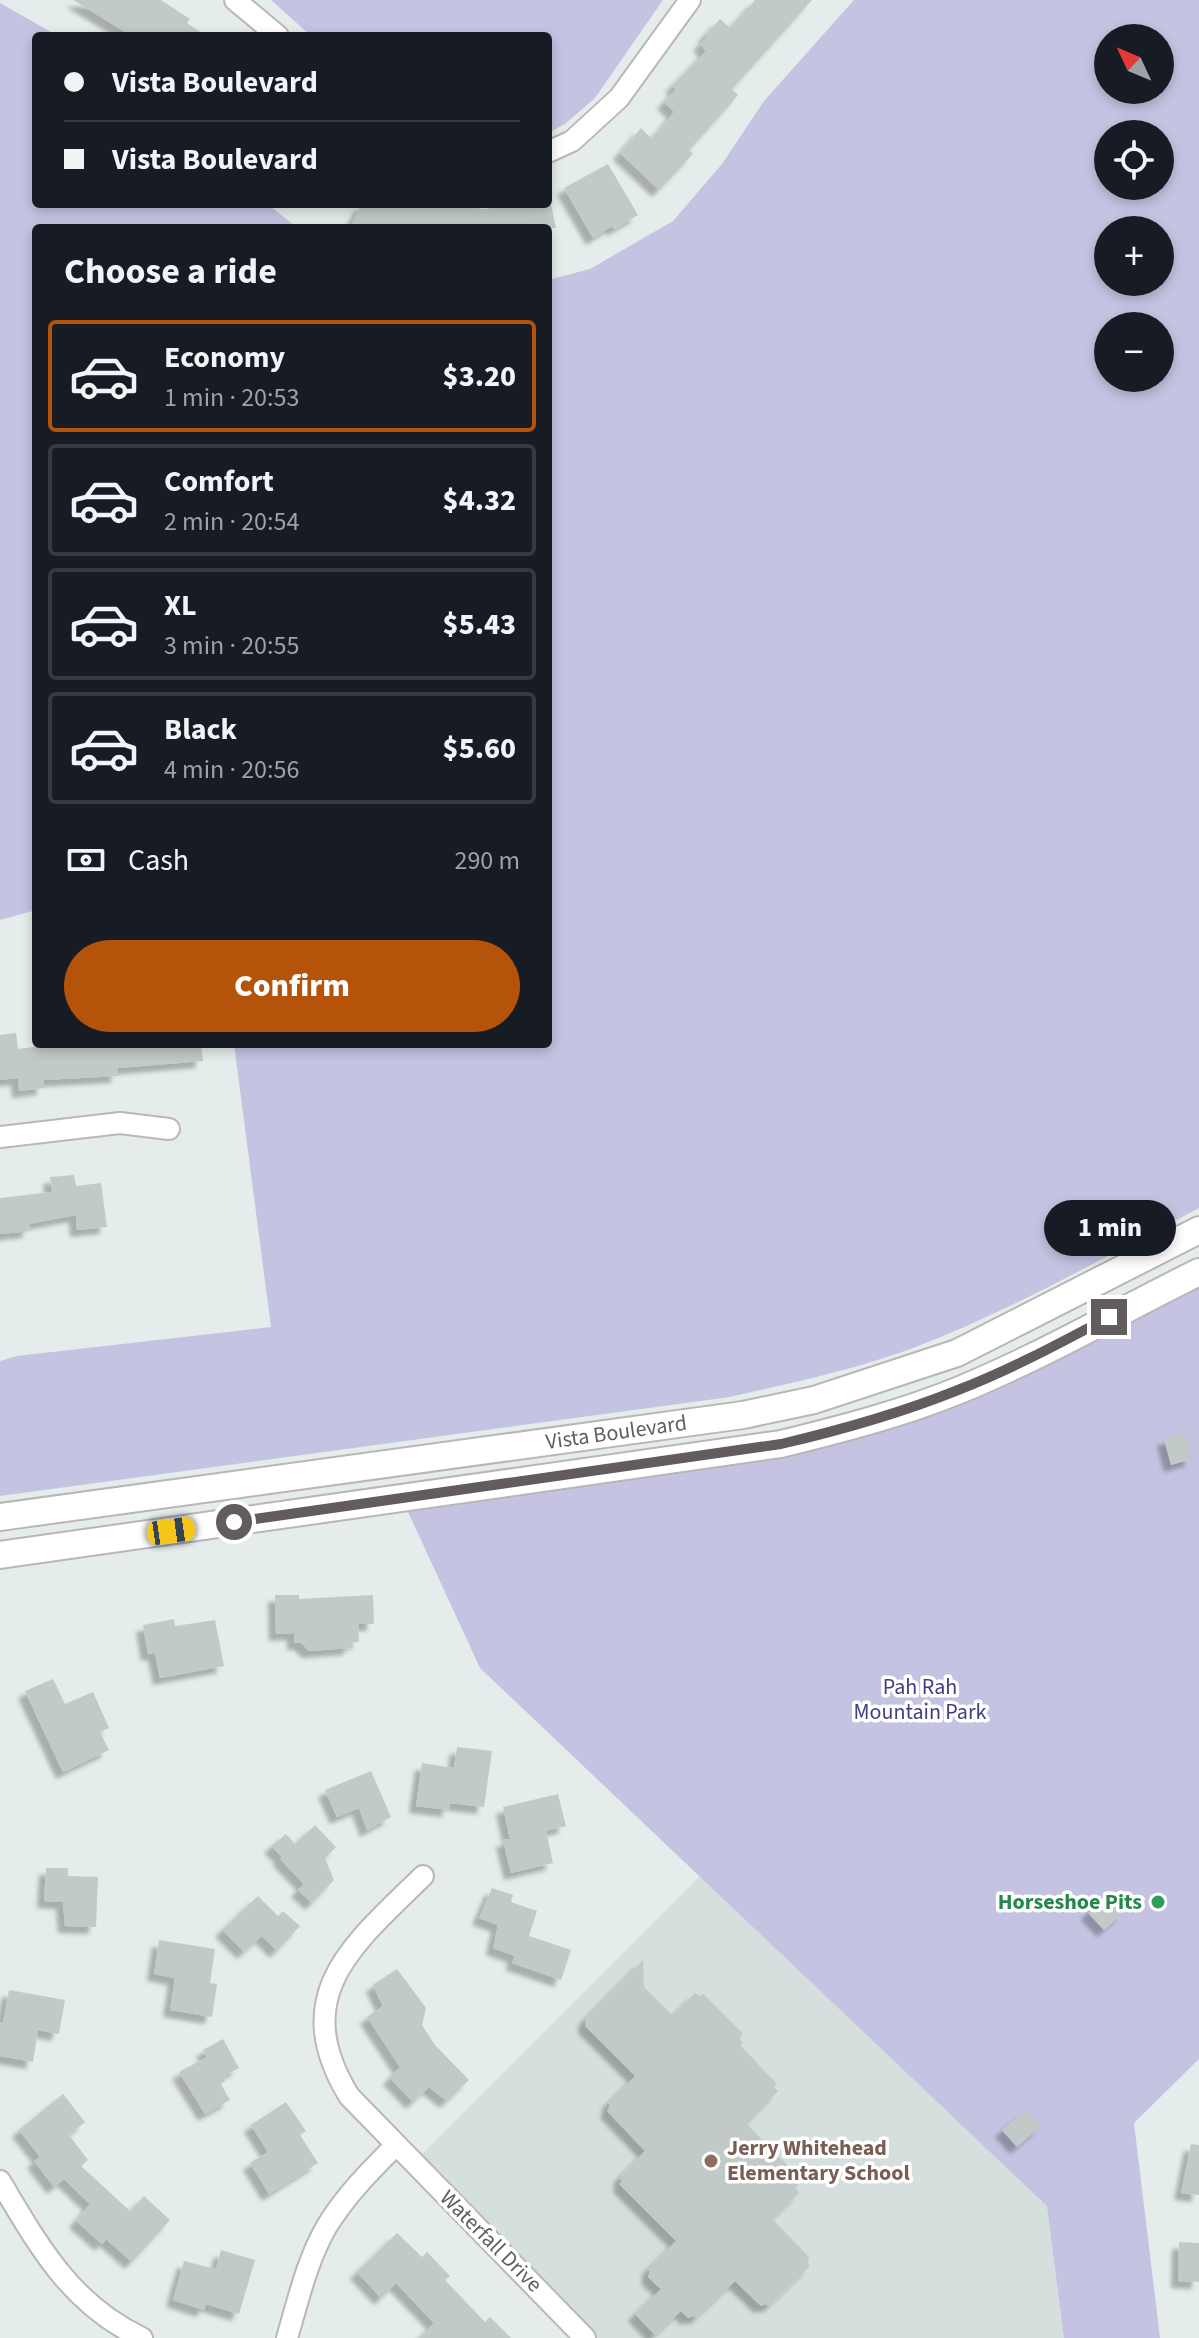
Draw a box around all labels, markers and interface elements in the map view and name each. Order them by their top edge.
north arrow [1094,24,1174,104]
map controls [1094,24,1174,392]
text: Vista Boulevard [112,61,318,104]
button: locate [1094,120,1174,200]
text: Vista Boulevard [112,138,318,181]
button: + [1094,216,1174,296]
text: Choose a ride [64,246,277,297]
button: − [1094,312,1174,392]
text: Economy [164,336,285,379]
icon: car [68,340,140,412]
text: $3.20 [443,355,516,398]
text: 1 min · 20:53 [164,379,299,416]
text: Comfort [164,460,274,503]
icon: car [68,464,140,536]
text: $4.32 [443,479,516,522]
text: 2 min · 20:54 [164,503,299,540]
text: XL [164,584,197,627]
icon: car [68,588,140,660]
text: $5.43 [443,603,516,646]
text: 3 min · 20:55 [164,627,299,664]
text: Black [164,708,237,751]
icon: car [68,712,140,784]
text: $5.60 [443,727,516,770]
text: 4 min · 20:56 [164,751,299,788]
icon: cash [64,838,108,882]
text: Cash [128,839,189,882]
text: 290 m [454,842,520,879]
button: Confirm [64,940,520,1032]
callout: 1 min [1043,1201,1175,1257]
text: 1 min [1078,1209,1142,1246]
route end [1091,1299,1127,1335]
street label: Vista Boulevard [544,1407,689,1458]
route start [216,1504,252,1540]
car [146,1516,196,1546]
park label: Pah Rah Mountain Park [854,1671,987,1728]
place label: Horseshoe Pits [998,1886,1142,1918]
marker: Horseshoe Pits [1149,1893,1167,1911]
place label: Jerry Whitehead Elementary School [727,2132,910,2189]
marker: Jerry Whitehead Elementary School [702,2152,720,2170]
street label: Waterfall Drive [432,2182,550,2300]

